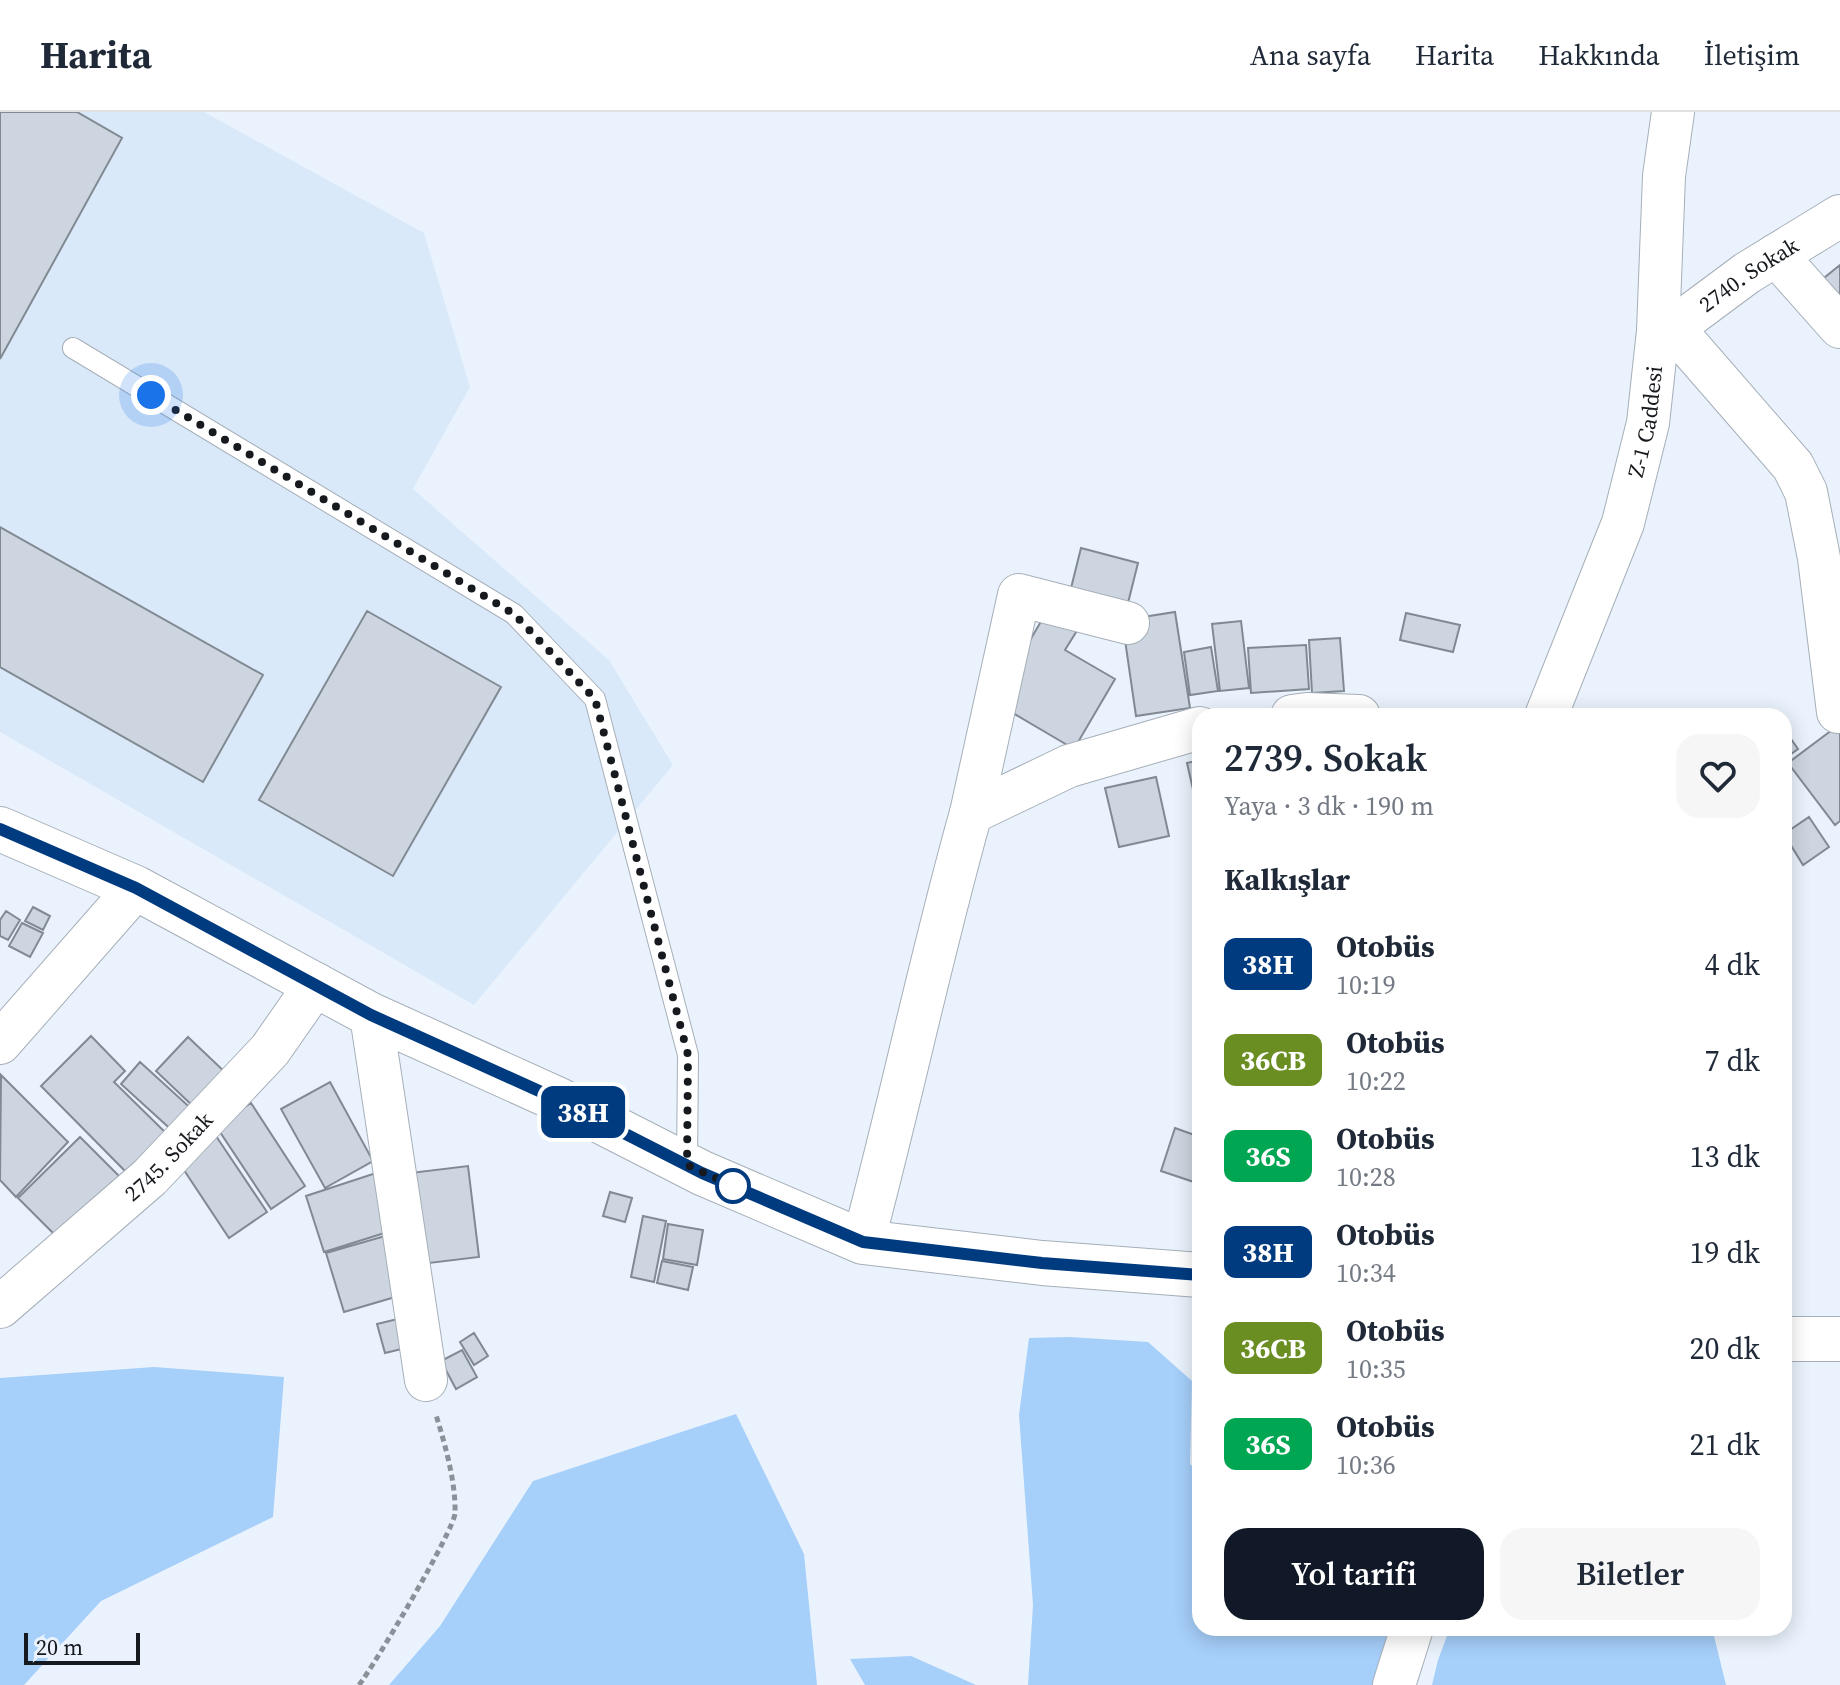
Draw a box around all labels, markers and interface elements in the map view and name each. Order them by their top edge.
text: Harita [40,29,152,81]
text: Ana sayfa [1250,36,1371,74]
text: Harita [1415,36,1494,74]
text: Hakkında [1538,36,1660,74]
text: İletişim [1704,36,1800,74]
street label: 2740. Sokak [1693,230,1805,319]
street label: Z-1 Caddesi [1620,364,1669,480]
your location [131,375,171,415]
text: 2739. Sokak [1224,732,1427,784]
button: heart [1676,734,1760,818]
text: Yaya · 3 dk · 190 m [1224,788,1434,824]
text: Kalkışlar [1224,859,1350,900]
text: Otobüs [1336,926,1435,967]
text: 4 dk [1705,944,1760,985]
text: 38H [1242,945,1294,983]
text: 10:19 [1336,967,1396,1003]
text: Otobüs [1346,1022,1445,1063]
text: 7 dk [1705,1040,1760,1081]
text: 36CB [1240,1041,1306,1079]
text: 10:22 [1346,1063,1406,1099]
line badge: 38H [537,1086,629,1138]
text: 38H [557,1093,609,1131]
street label: 2745. Sokak [118,1104,220,1208]
text: Otobüs [1336,1118,1435,1159]
text: 13 dk [1690,1136,1760,1177]
text: 36S [1245,1137,1291,1175]
text: 10:28 [1336,1159,1396,1195]
unlabelled marker [716,1169,750,1203]
text: Otobüs [1336,1214,1435,1255]
text: 19 dk [1690,1232,1760,1273]
text: 38H [1242,1233,1294,1271]
text: 10:34 [1336,1255,1396,1291]
text: Otobüs [1346,1310,1445,1351]
text: 20 dk [1690,1328,1760,1369]
text: 36CB [1240,1329,1306,1367]
text: 10:35 [1346,1351,1406,1387]
text: Otobüs [1336,1406,1435,1447]
text: 21 dk [1690,1424,1760,1465]
text: 36S [1245,1425,1291,1463]
text: 10:36 [1336,1447,1396,1483]
button: Yol tarifi [1224,1528,1484,1620]
button: Biletler [1500,1528,1760,1620]
scale bar [24,1629,140,1665]
text: 20 m [36,1632,83,1662]

